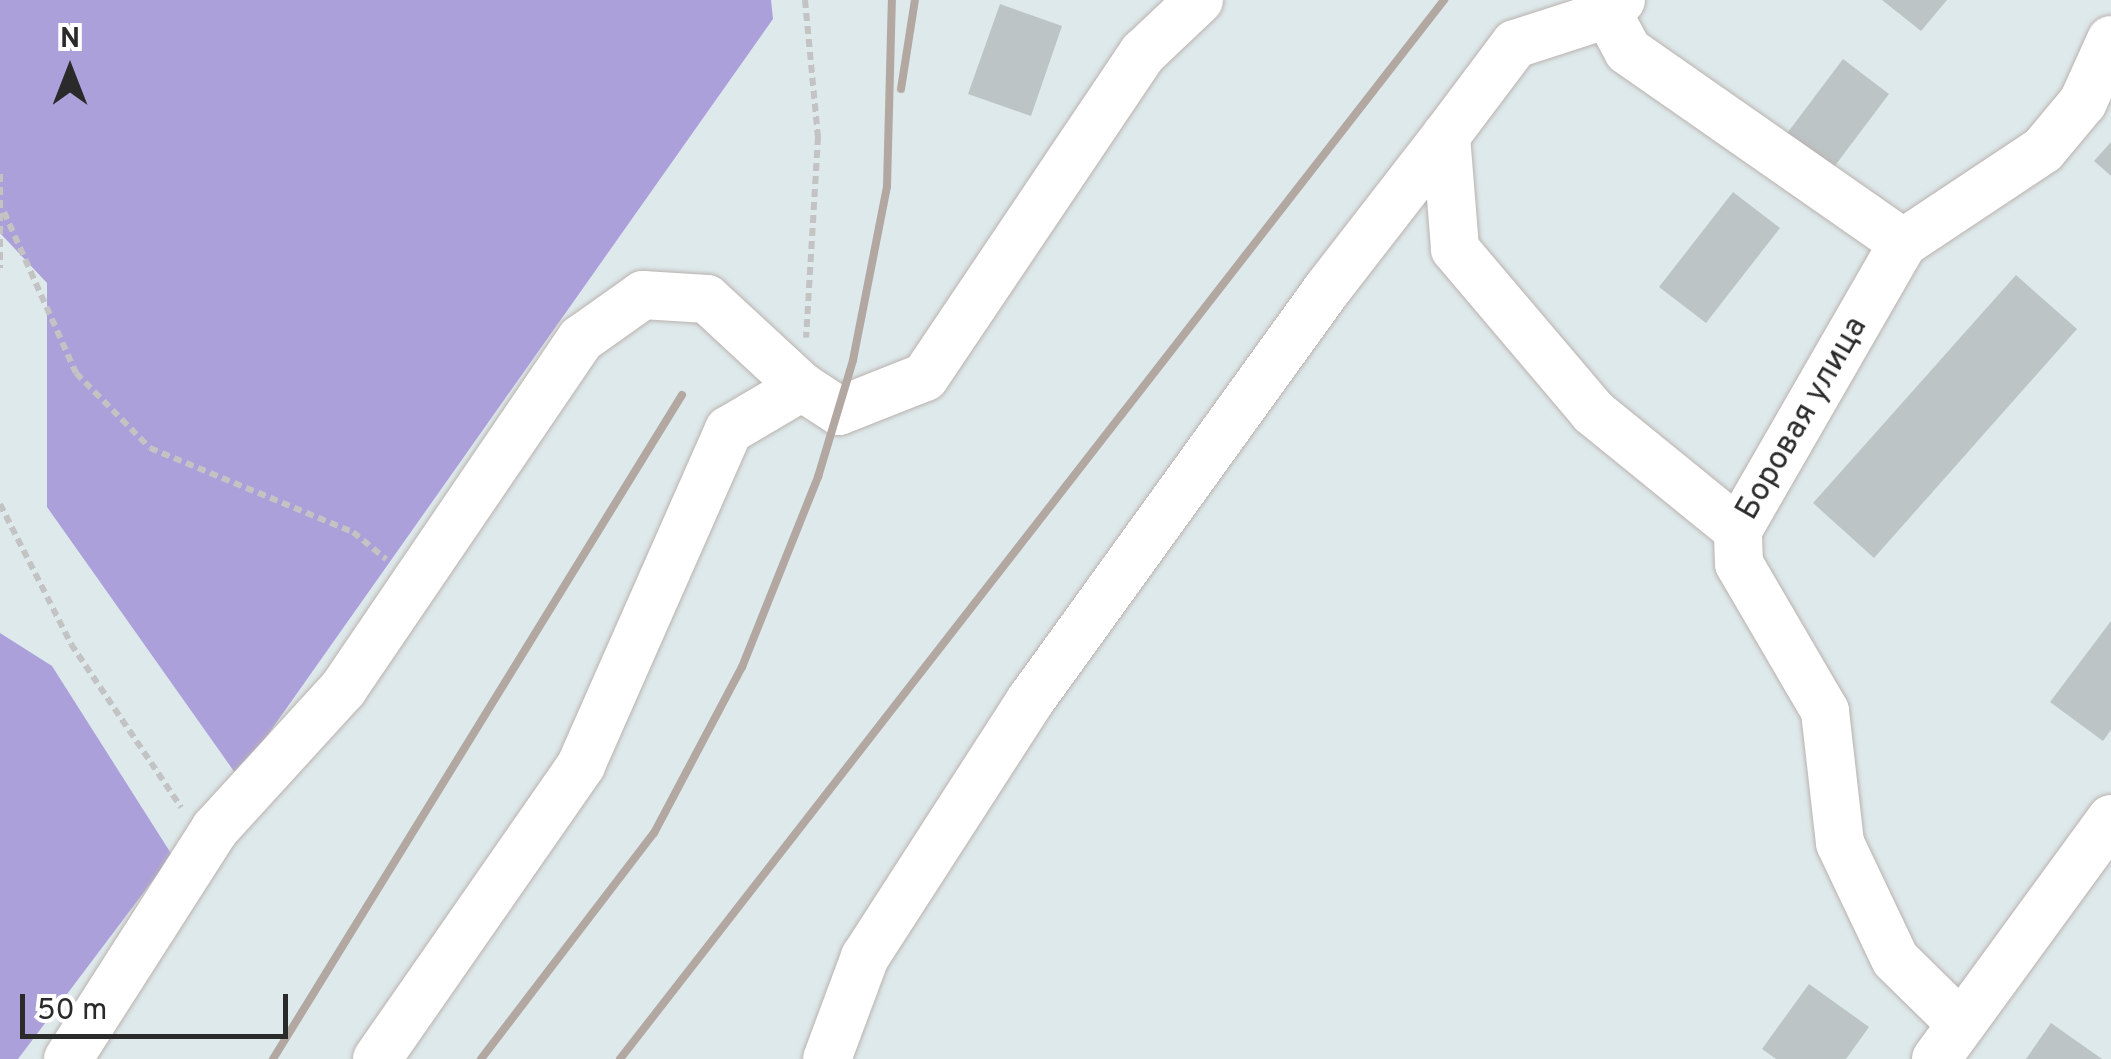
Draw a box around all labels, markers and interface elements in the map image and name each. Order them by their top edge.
north arrow [20,20,120,120]
text: N [60,22,80,58]
street label: Боровая улица [1729,311,1877,527]
scale bar [25,974,292,1036]
text: 50 m [37,993,107,1030]

